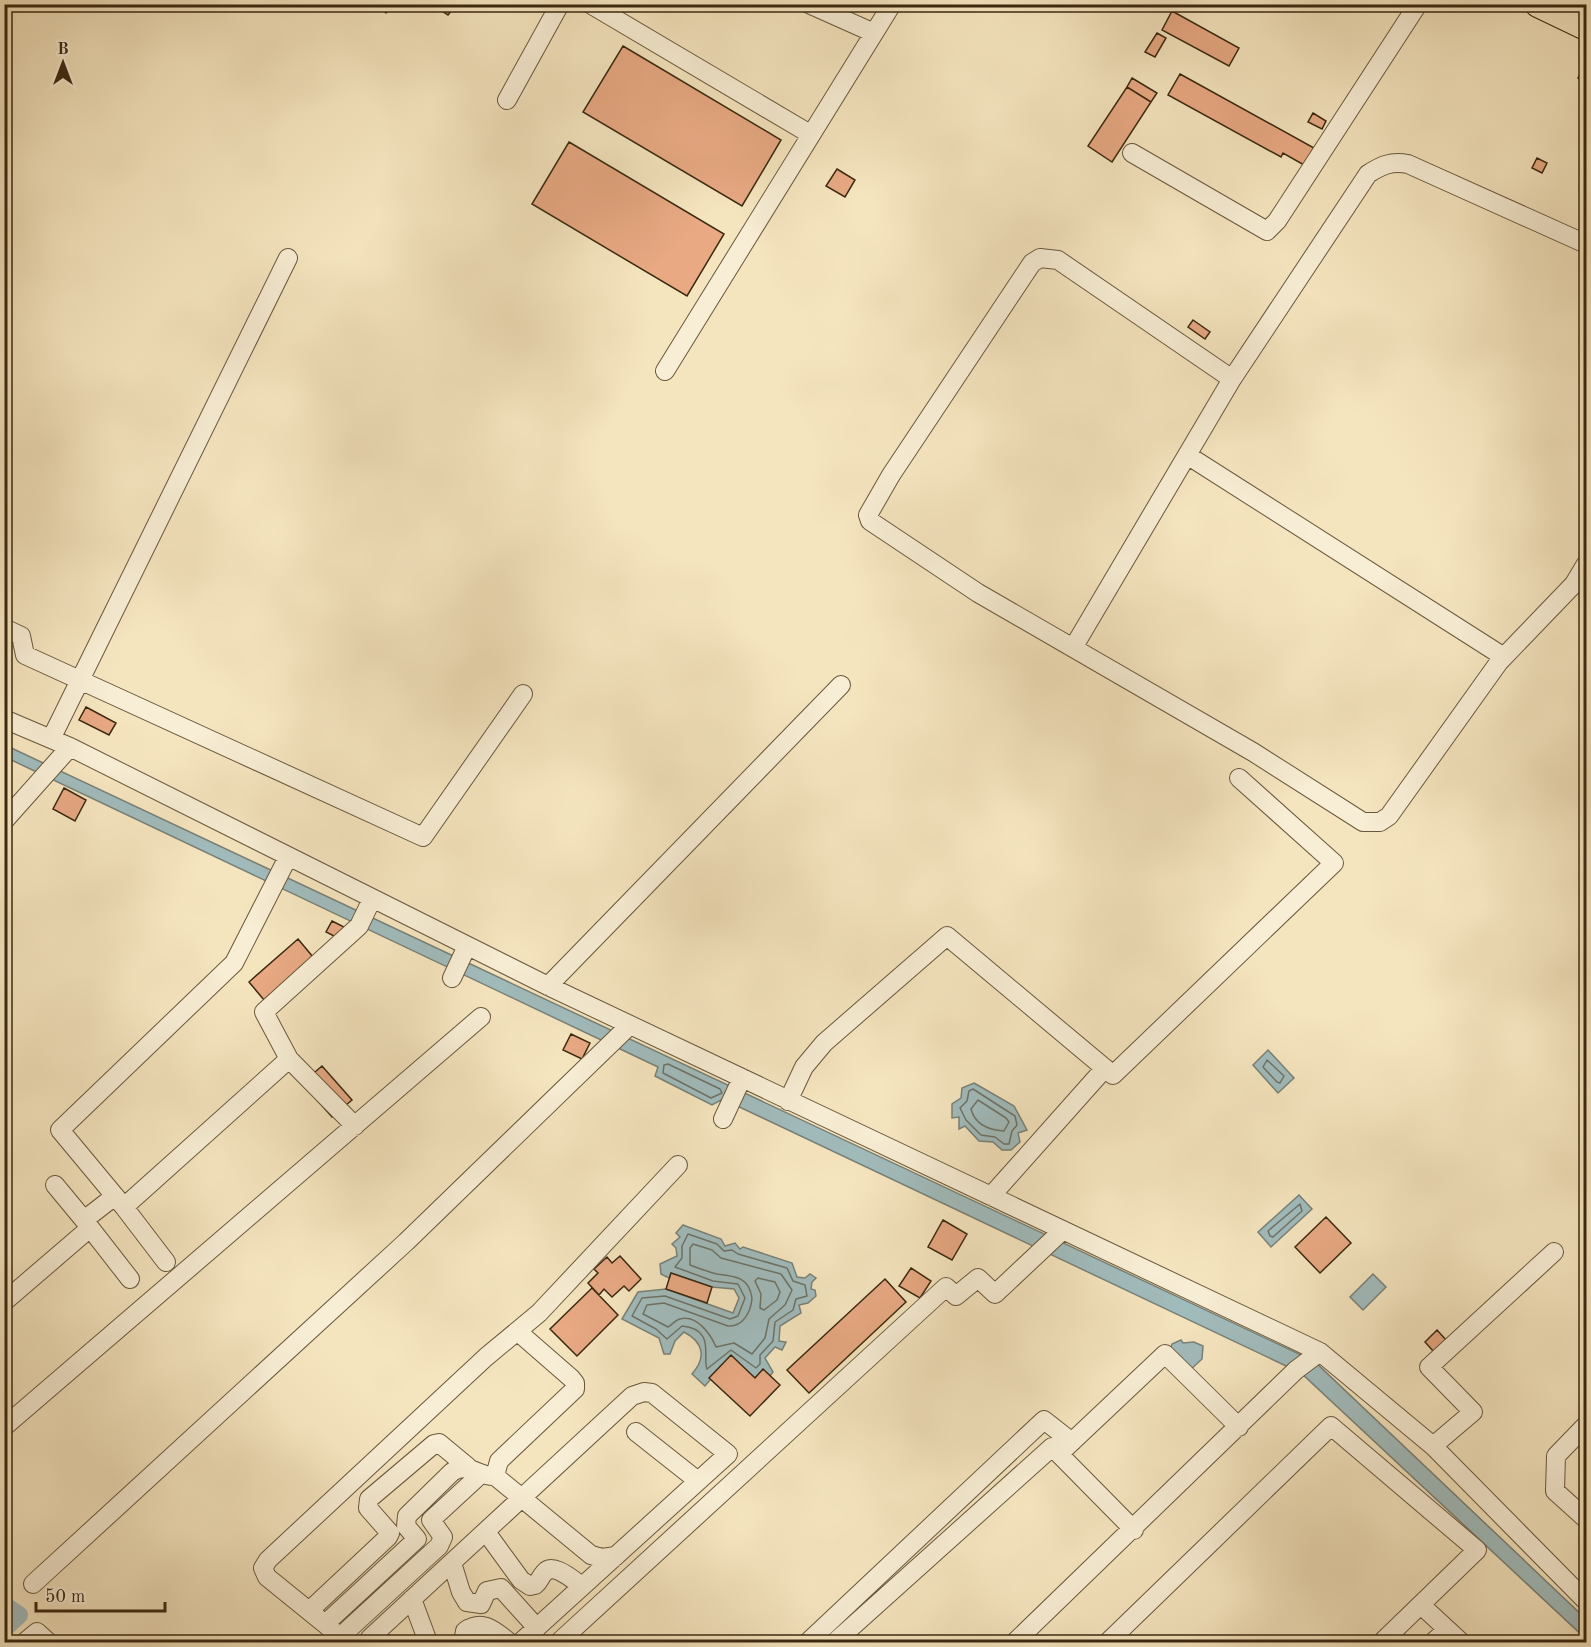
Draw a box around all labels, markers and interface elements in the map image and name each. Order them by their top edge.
north arrow [33,33,93,93]
text: B [57,42,69,58]
scale bar [36,1575,165,1613]
text: 50 m [45,1588,85,1606]

